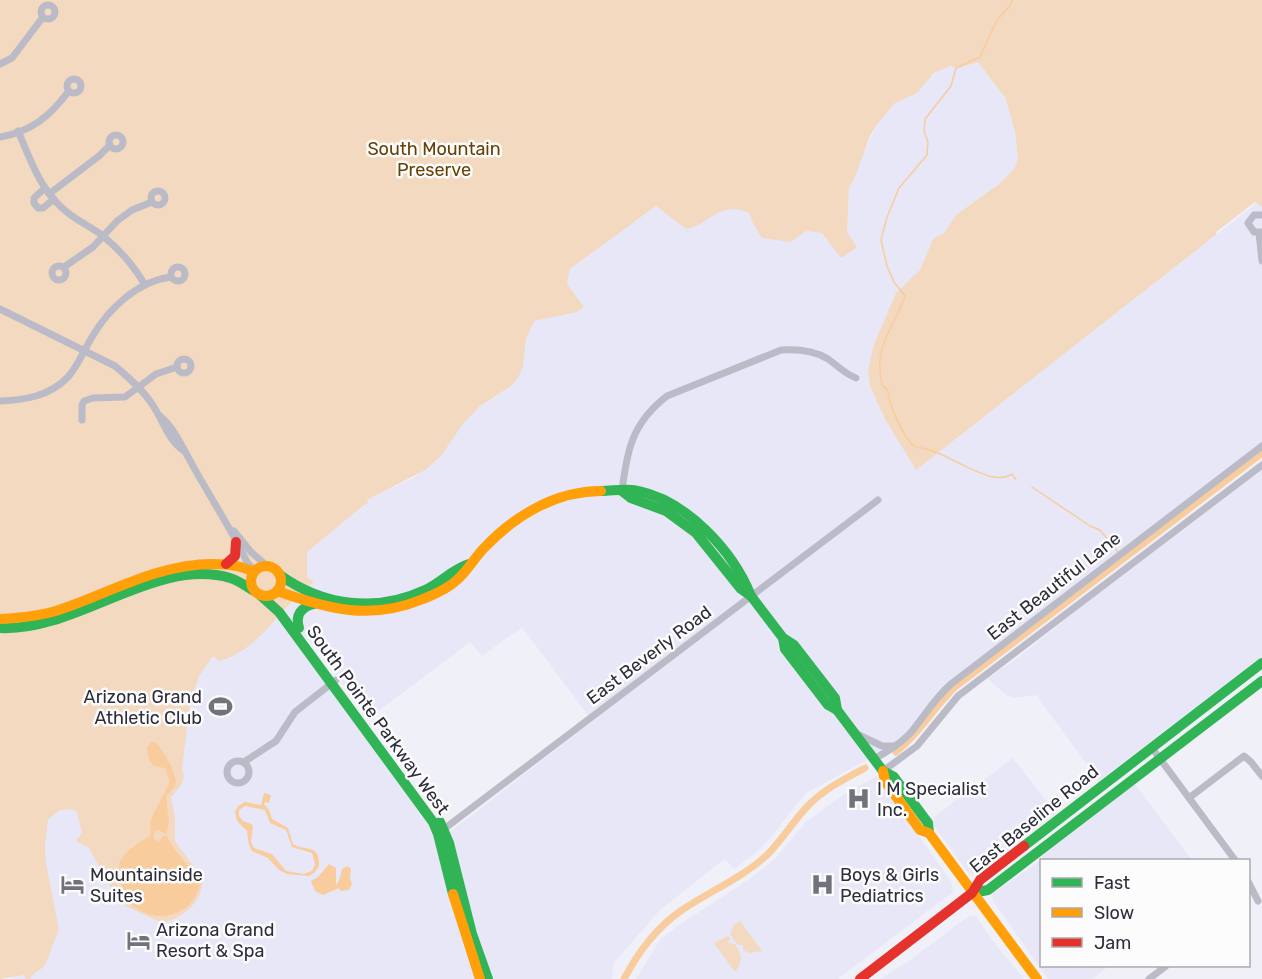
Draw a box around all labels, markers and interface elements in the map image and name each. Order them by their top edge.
park label: South Mountain Preserve [367,138,501,181]
street label: East Beautiful Lane [983,527,1125,645]
street label: East Beverly Road [582,601,716,709]
street label: South Pointe Parkway West [302,621,454,819]
place label: Arizona Grand Athletic Club [84,686,202,729]
sports icon: Arizona Grand Athletic Club [207,694,233,720]
street label: East Baseline Road [965,760,1103,878]
place label: I M Specialist Inc. [877,778,986,821]
hospital icon: I M Specialist Inc. [846,786,872,812]
legend [1040,859,1250,967]
place label: Mountainside Suites [90,864,203,907]
place label: Boys & Girls Pediatrics [840,864,939,907]
hotel icon: Mountainside Suites [59,872,85,898]
hospital icon: Boys & Girls Pediatrics [809,872,835,898]
text: Fast [1094,872,1130,894]
text: Slow [1094,902,1134,924]
place label: Arizona Grand Resort & Spa [156,919,274,962]
hotel icon: Arizona Grand Resort & Spa [125,927,151,953]
text: Jam [1094,932,1131,954]

